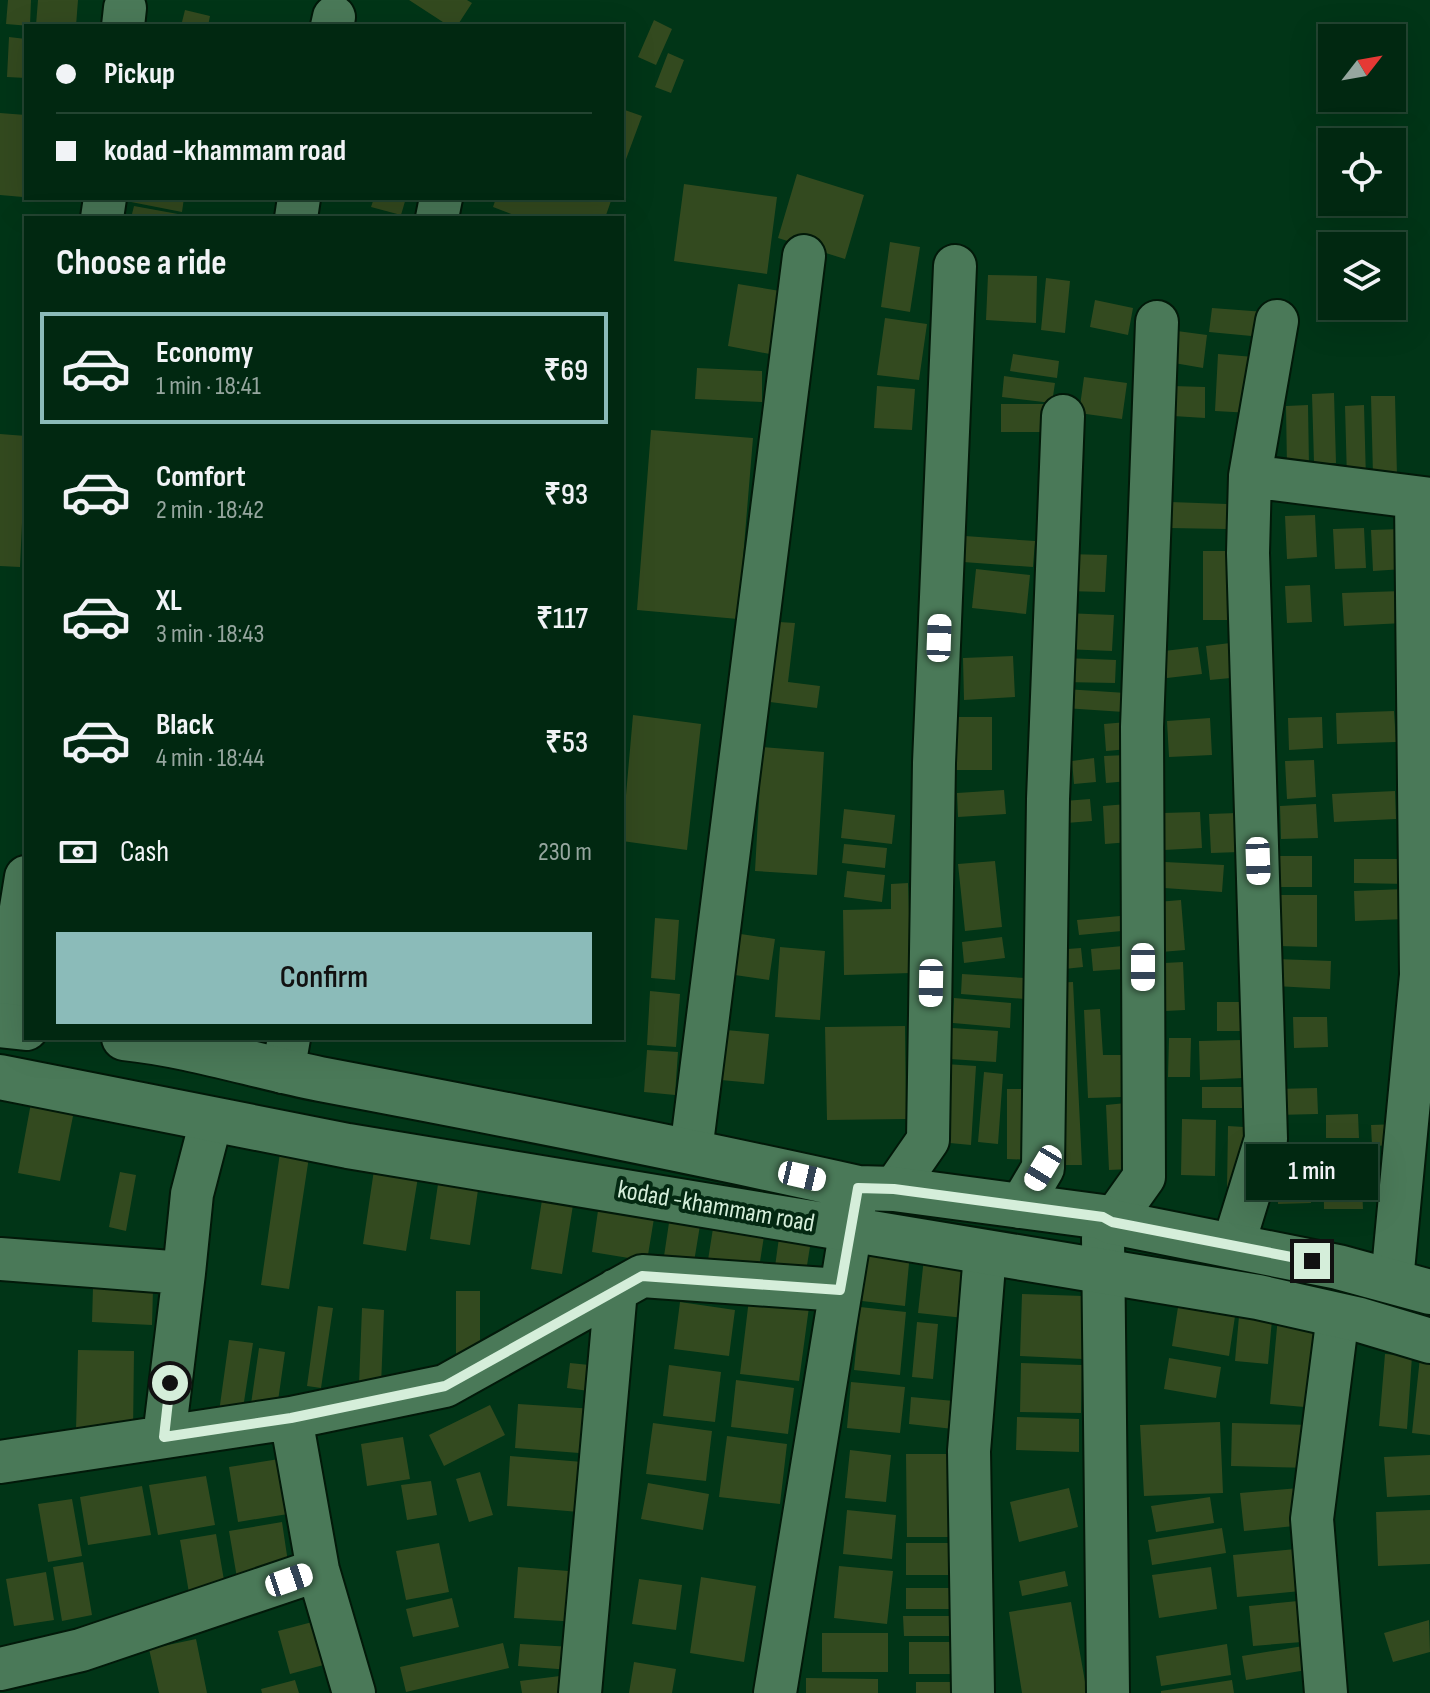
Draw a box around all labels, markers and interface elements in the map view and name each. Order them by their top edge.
north arrow [1318,24,1406,112]
map controls [1318,24,1406,320]
text: Pickup [104,56,175,92]
button: locate [1318,128,1406,216]
text: kodad -khammam road [104,133,346,169]
button: layers [1318,232,1406,320]
text: Choose a ride [56,242,227,285]
icon: car [60,332,132,404]
text: Economy [156,335,253,371]
text: ₹69 [543,353,588,389]
text: 1 min · 18:41 [156,371,261,402]
icon: car [60,456,132,528]
text: Comfort [156,459,246,495]
text: ₹93 [544,477,588,513]
text: 2 min · 18:42 [156,495,264,526]
icon: car [60,580,132,652]
text: XL [156,583,182,619]
text: ₹117 [536,601,588,637]
car [926,614,952,662]
text: 3 min · 18:43 [156,619,264,650]
icon: car [60,704,132,776]
text: Black [156,707,214,743]
text: ₹53 [545,725,588,761]
text: 4 min · 18:44 [156,743,264,774]
icon: cash [56,830,100,874]
text: Cash [120,834,169,870]
text: 230 m [538,837,592,868]
car [1245,837,1271,885]
button: Confirm [56,932,592,1024]
car [1131,943,1155,991]
car [919,959,943,1007]
car [1020,1141,1066,1195]
callout: 1 min [1246,1145,1378,1201]
text: 1 min [1288,1156,1336,1187]
car [776,1159,828,1193]
street label: kodad -khammam road [615,1174,817,1240]
route end [1294,1243,1330,1279]
route start [152,1365,188,1401]
car [262,1561,316,1599]

